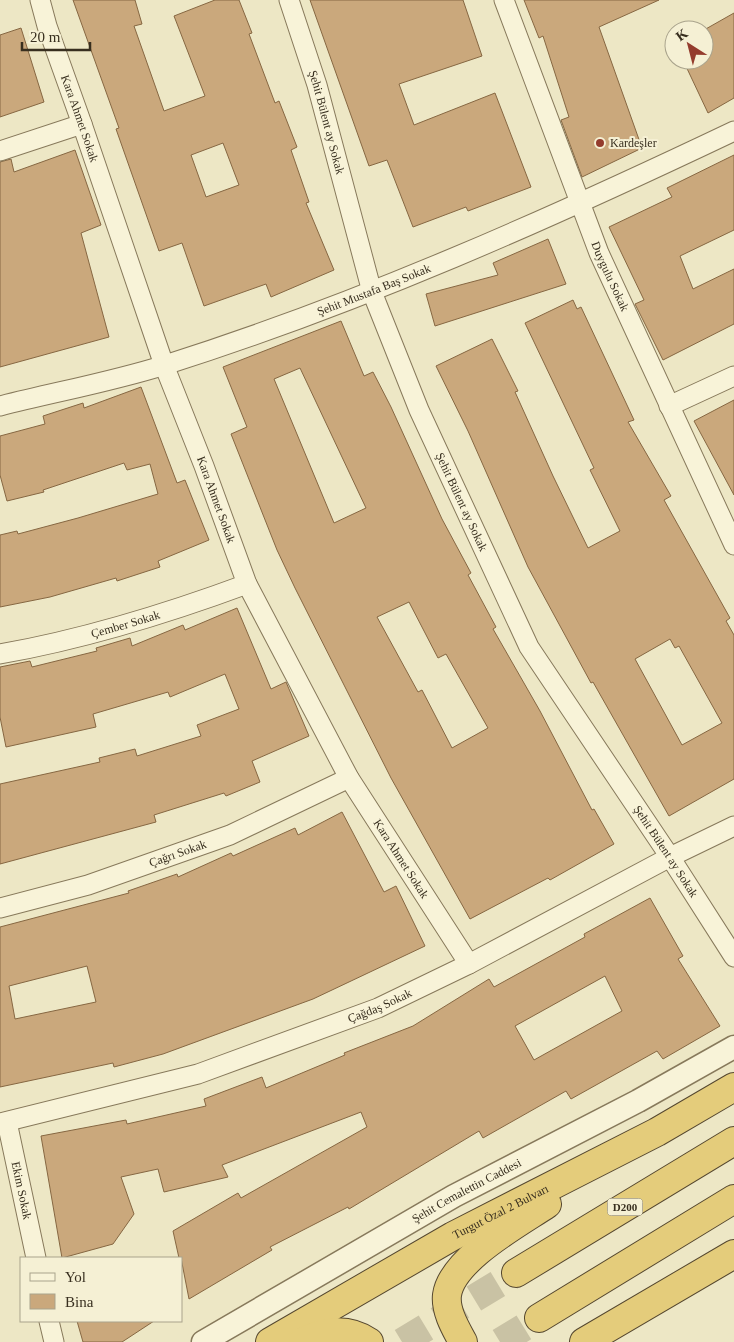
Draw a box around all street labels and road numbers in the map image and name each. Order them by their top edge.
street label: Şehit Bülent ay Sokak [306,69,347,176]
street label: Kara Ahmet Sokak [58,73,101,164]
street label: Duygulu Sokak [588,240,632,313]
street label: Şehit Mustafa Baş Sokak [315,261,433,319]
street label: Şehit Bülent ay Sokak [433,450,491,553]
street label: Kara Ahmet Sokak [194,454,238,545]
street label: Çember Sokak [89,608,162,641]
street label: Şehit Bülent ay Sokak [630,803,701,900]
street label: Kara Ahmet Sokak [370,817,432,901]
street label: Çağrı Sokak [147,837,208,870]
street label: Çağdaş Sokak [346,986,414,1026]
street label: Şehit Cemalettin Caddesi [409,1155,524,1226]
street label: Ekim Sokak [9,1160,35,1221]
street label: Turgut Özal 2 Bulvarı [450,1181,552,1242]
road number: D200 [608,1198,642,1216]

